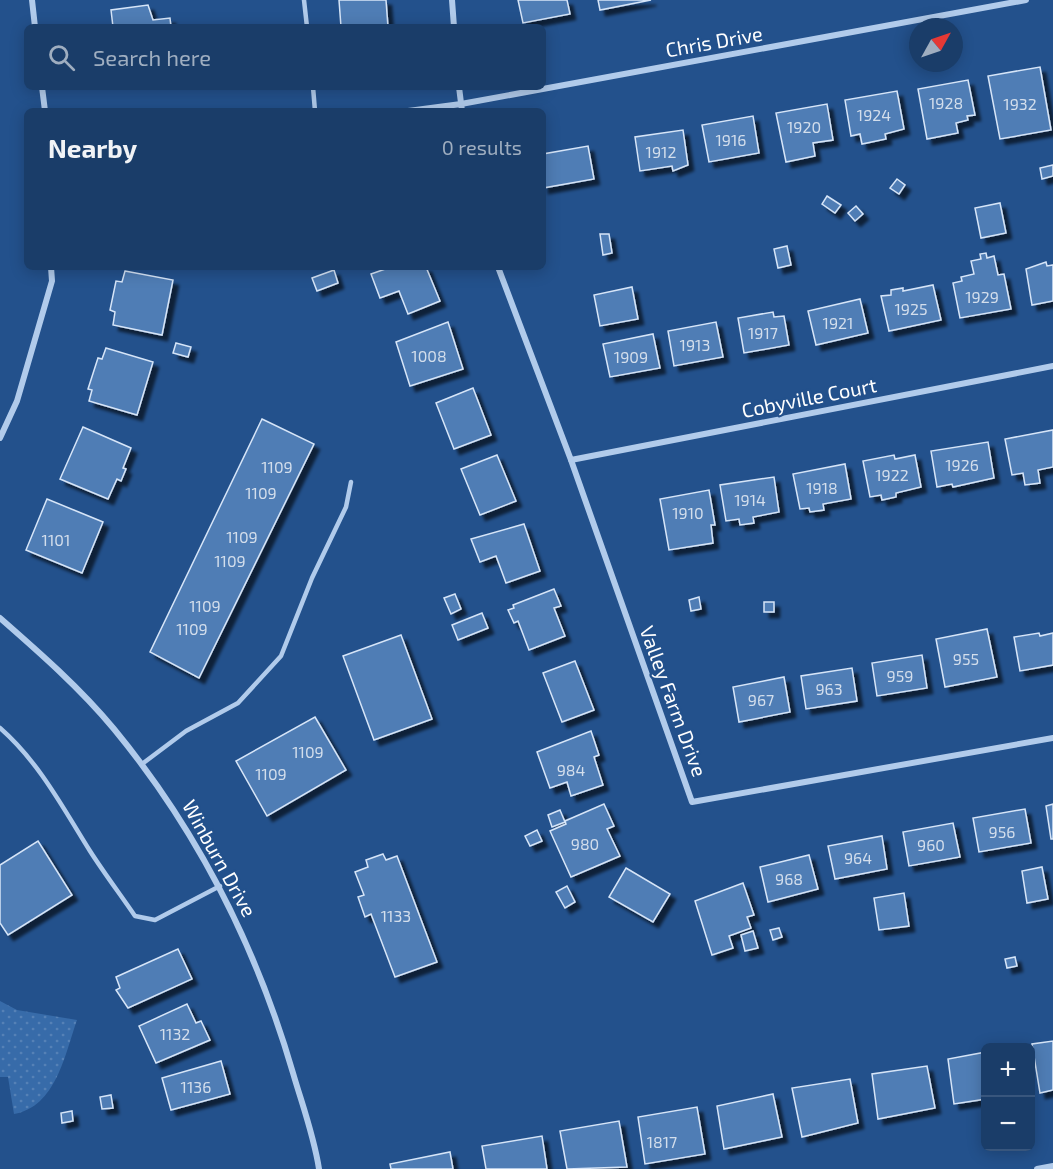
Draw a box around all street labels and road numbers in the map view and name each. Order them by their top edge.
street label: Chris Drive [664,21,764,61]
street label: Cobyville Court [739,372,879,422]
street label: Valley Farm Drive [636,622,712,780]
street label: Winburn Drive [178,795,262,921]

